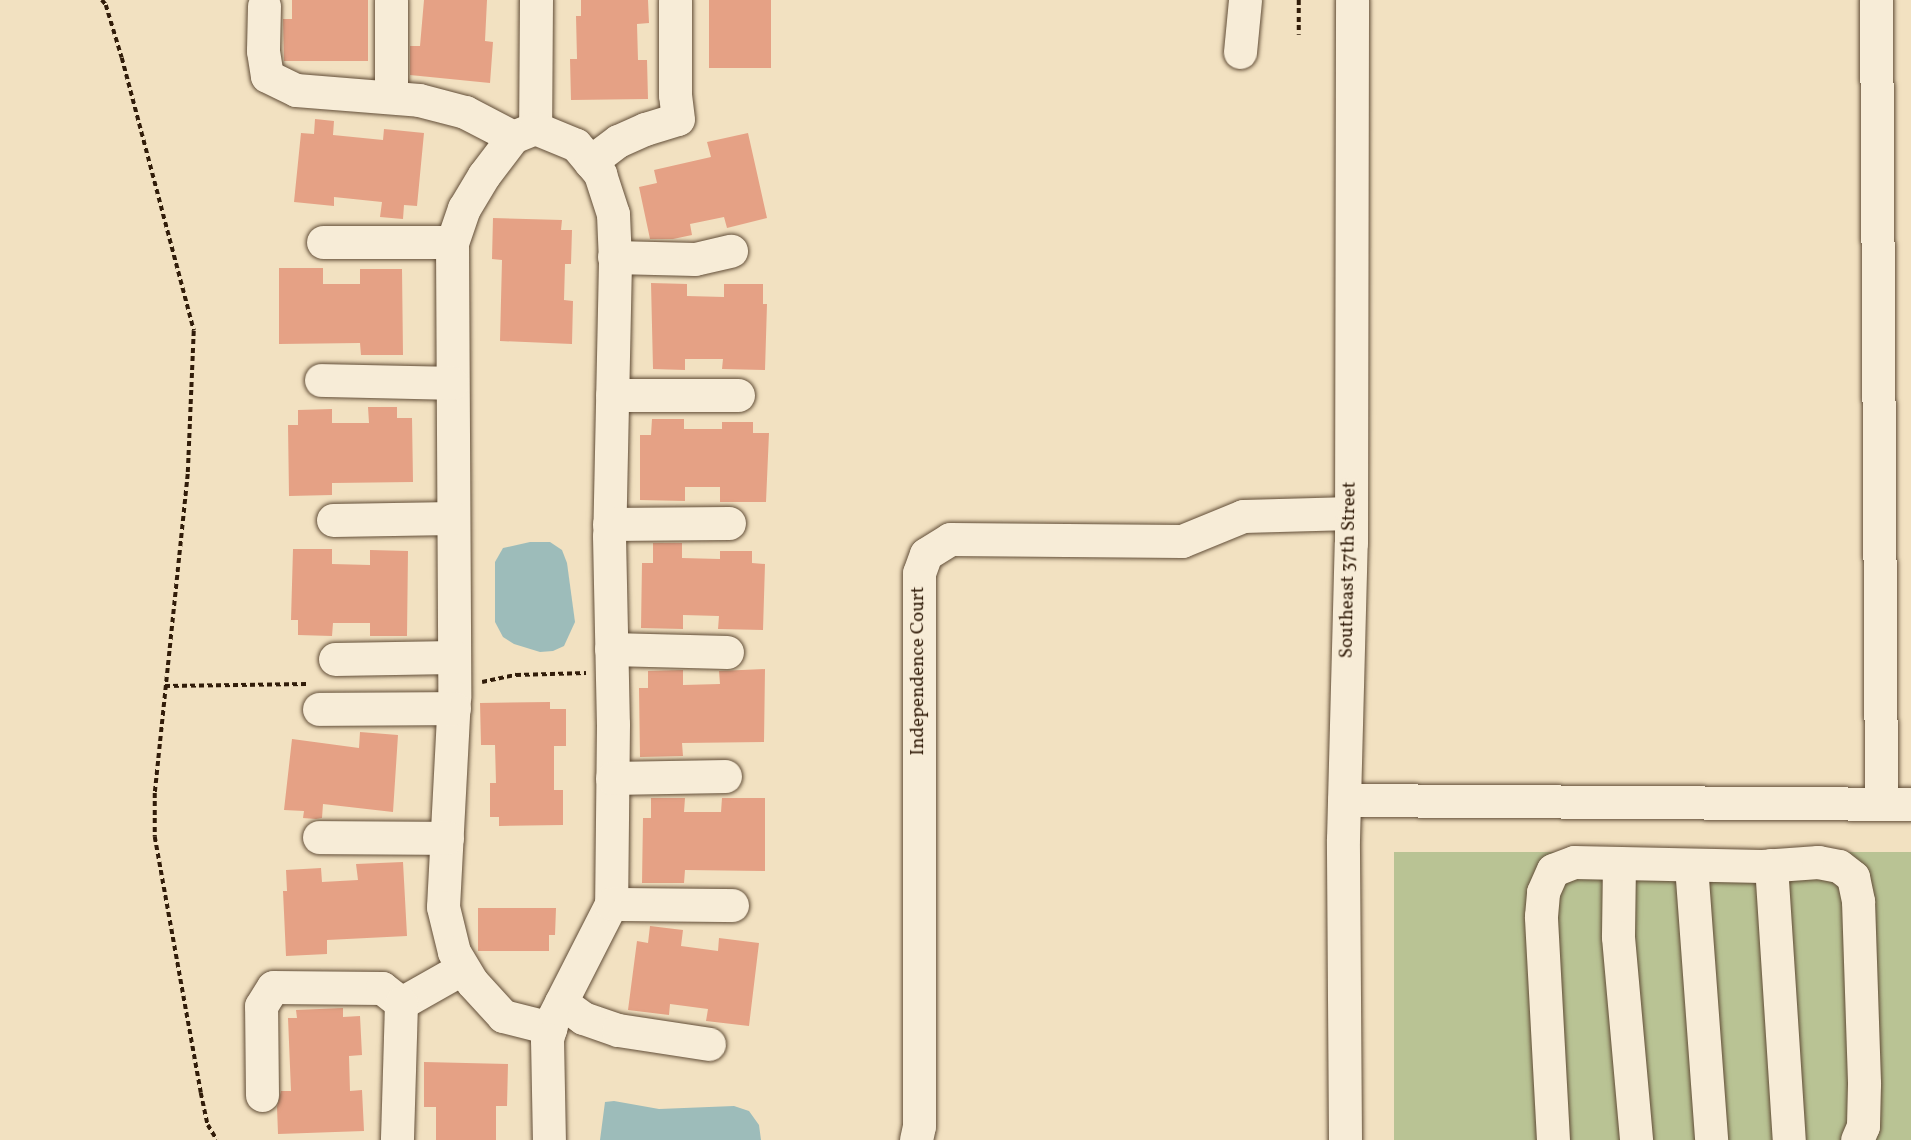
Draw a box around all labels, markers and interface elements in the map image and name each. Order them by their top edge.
street label: Southeast 37th Street [1336,481,1362,659]
street label: Independence Court [908,586,930,756]

